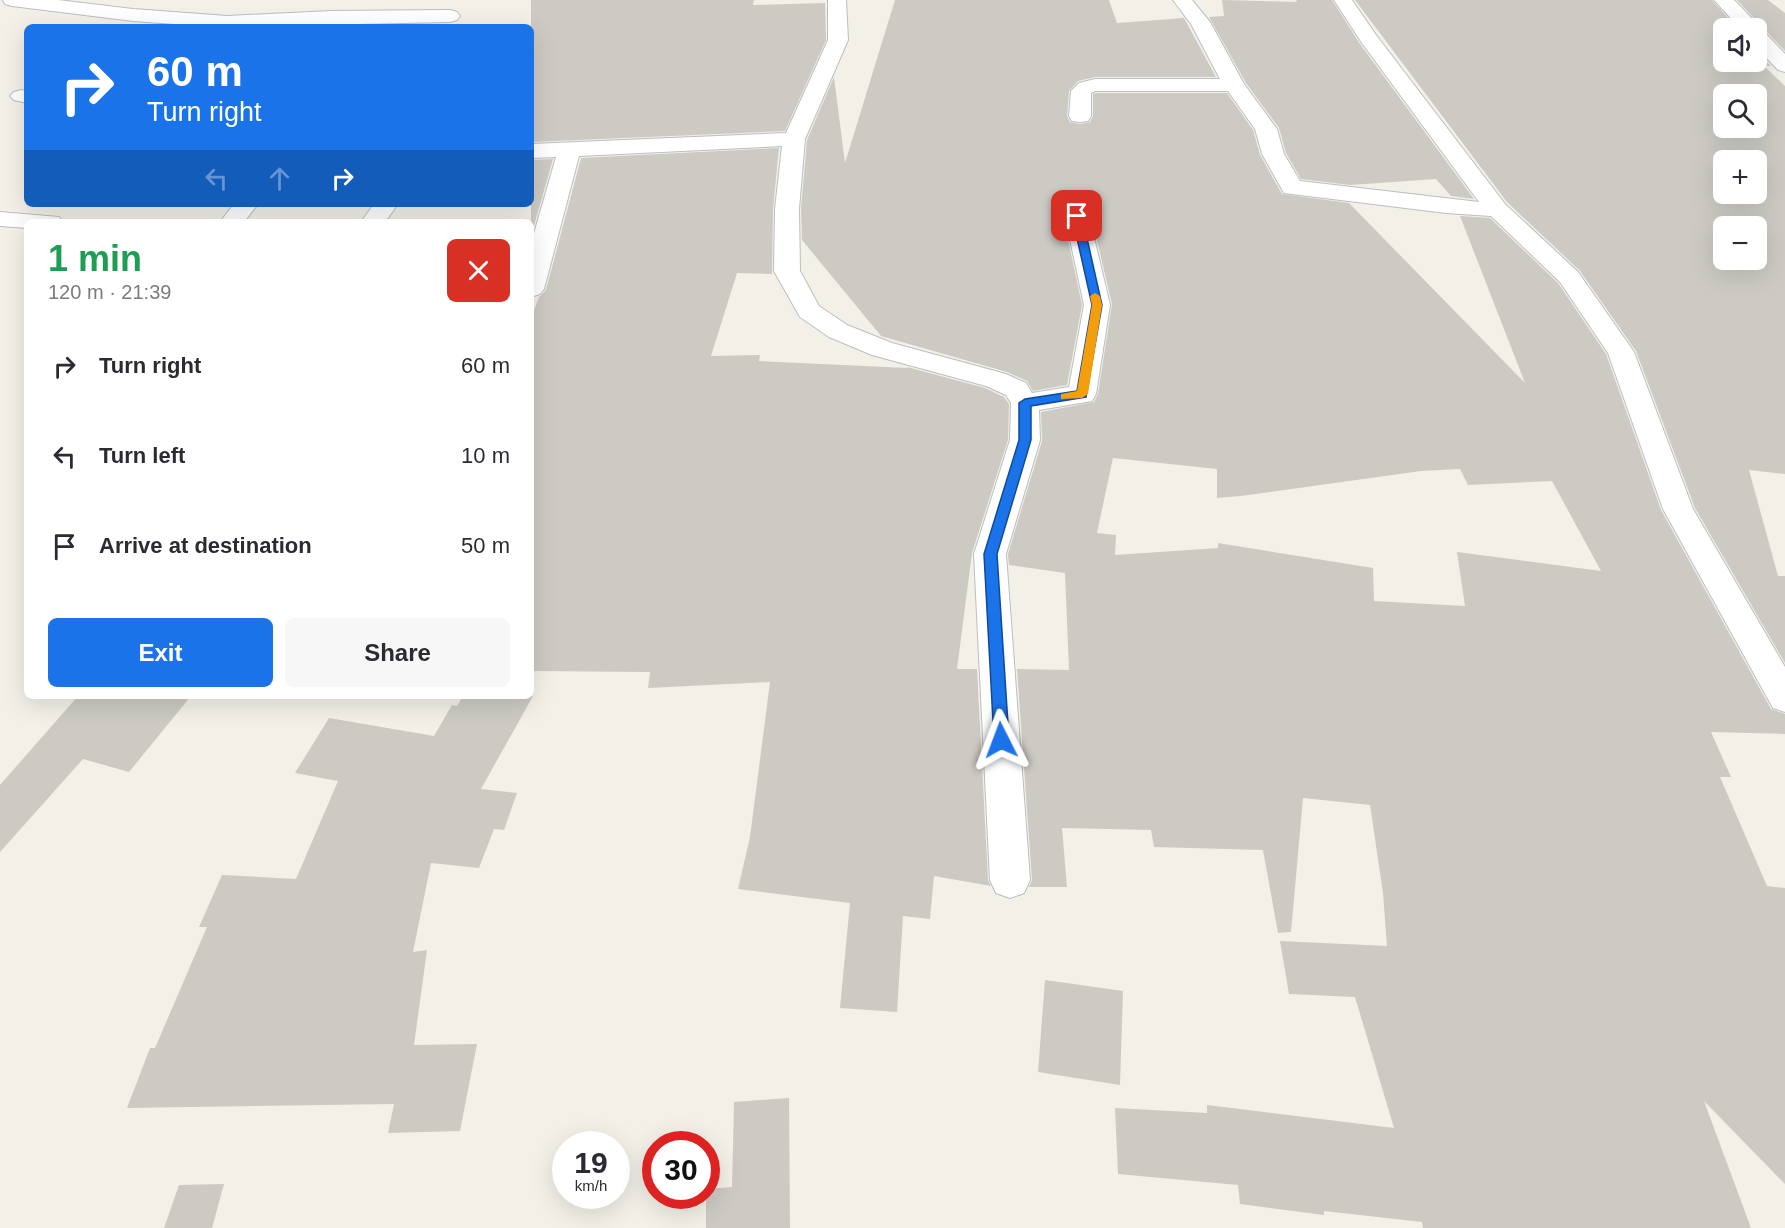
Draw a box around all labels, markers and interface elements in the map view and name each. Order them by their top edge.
map controls [1713,18,1767,270]
button: sound [1713,18,1767,72]
icon: right [48,48,126,126]
text: 60 m [147,48,243,95]
button: search [1713,84,1767,138]
text: Turn right [147,97,262,127]
button: + [1713,150,1767,204]
icon: left [200,162,233,195]
icon: ahead [263,162,296,195]
icon: right [326,162,359,195]
pin [1051,190,1102,241]
icon: arrive [1060,199,1093,232]
button: − [1713,216,1767,270]
text: 1 min [48,238,142,279]
button: close [447,239,510,302]
text: 120 m · 21:39 [48,281,171,303]
icon: right [48,350,81,383]
text: Turn right [99,353,201,378]
text: 60 m [461,353,510,378]
icon: left [48,440,81,473]
text: Turn left [99,443,185,468]
text: 10 m [461,443,510,468]
icon: arrive [48,530,81,563]
text: Arrive at destination [99,533,312,558]
text: 50 m [461,533,510,558]
button: Exit [48,618,273,687]
button: Share [285,618,510,687]
position arrow [969,708,1033,772]
speed limit sign: 30 [642,1131,720,1209]
text: 19 [574,1146,608,1179]
text: km/h [575,1177,607,1194]

